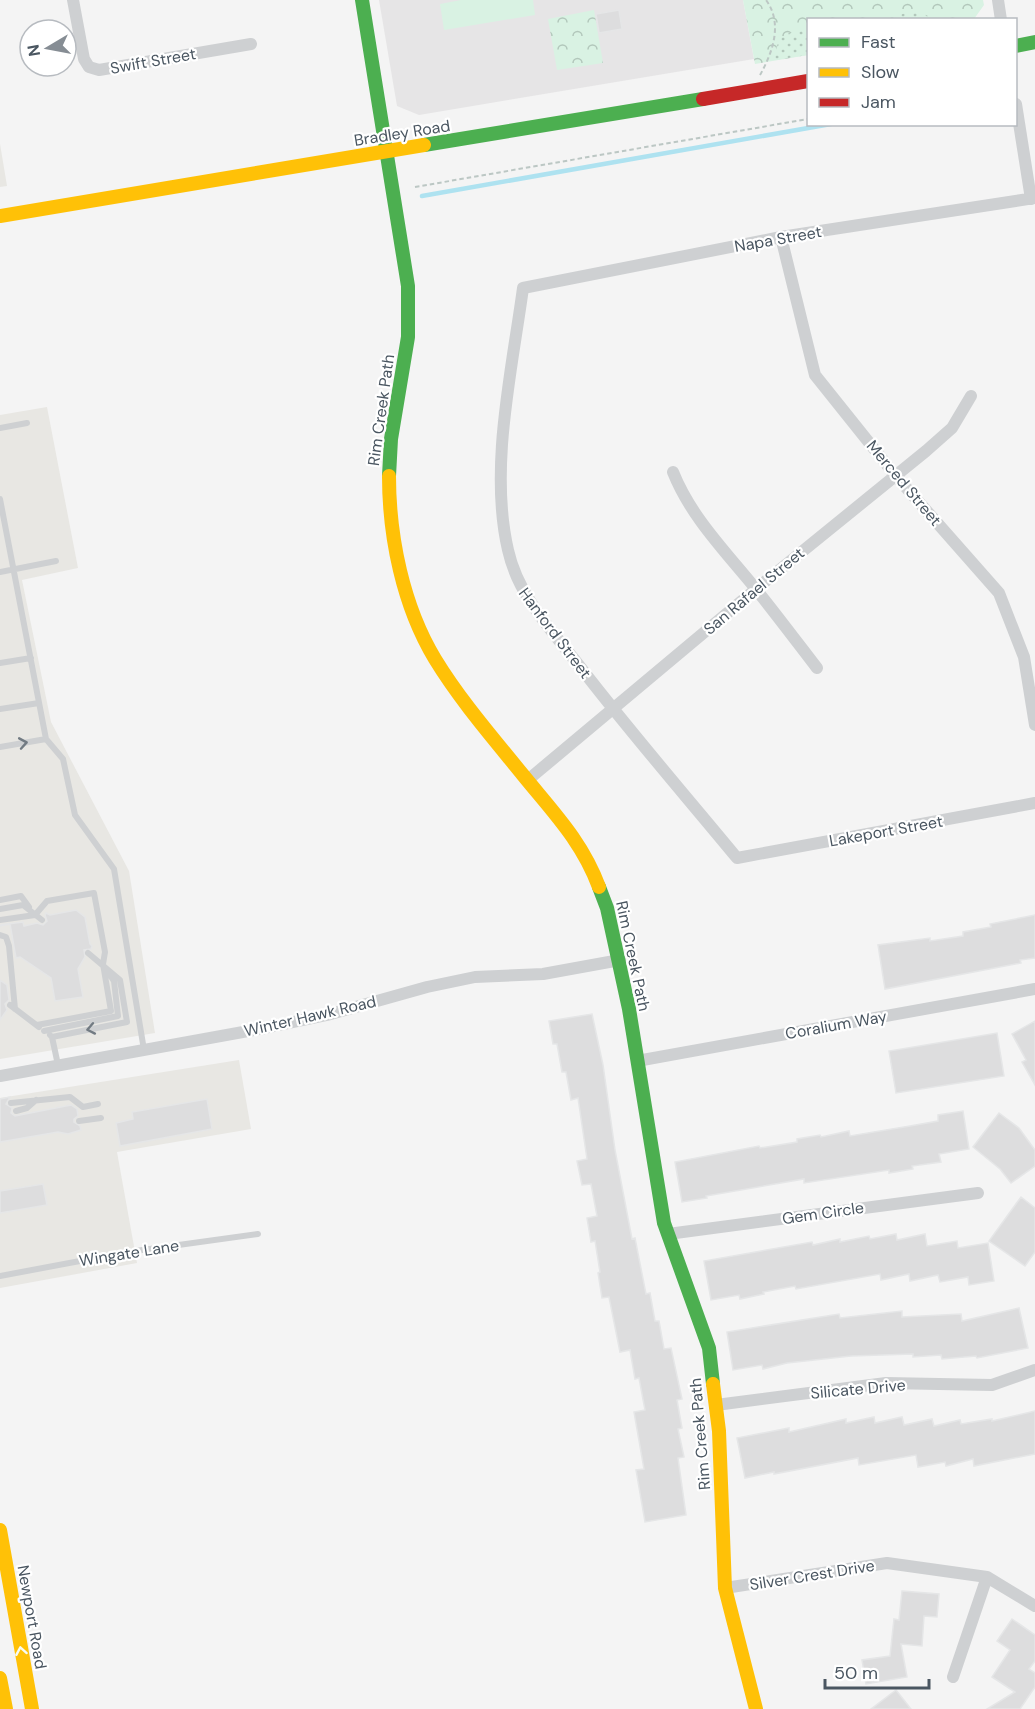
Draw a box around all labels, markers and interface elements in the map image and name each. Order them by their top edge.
north arrow [18,18,78,78]
legend [807,18,1017,126]
text: Fast [861,30,896,54]
text: N [22,43,45,58]
street label: Swift Street [109,43,197,79]
text: Slow [861,60,900,84]
text: Jam [861,90,896,114]
street label: Bradley Road [352,115,452,151]
street label: Napa Street [733,221,823,257]
street label: Rim Creek Path [363,353,399,467]
street label: Merced Street [862,436,946,530]
street label: San Rafael Street [699,543,809,639]
street label: Hanford Street [514,583,596,683]
one-way arrow [18,737,28,750]
street label: Lakeport Street [828,811,944,851]
street label: Rim Creek Path [611,899,655,1013]
street label: Winter Hawk Road [242,991,378,1041]
street label: Coralium Way [784,1006,889,1044]
one-way arrow [87,1022,97,1035]
street label: Gem Circle [781,1197,865,1229]
street label: Wingate Lane [78,1235,180,1271]
street label: Silicate Drive [810,1374,906,1404]
street label: Rim Creek Path [685,1377,715,1491]
street label: Silver Crest Drive [748,1555,876,1595]
street label: Newport Road [13,1563,51,1671]
one-way arrow [16,1647,28,1656]
scale bar [825,1652,928,1690]
text: 50 m [834,1661,878,1685]

